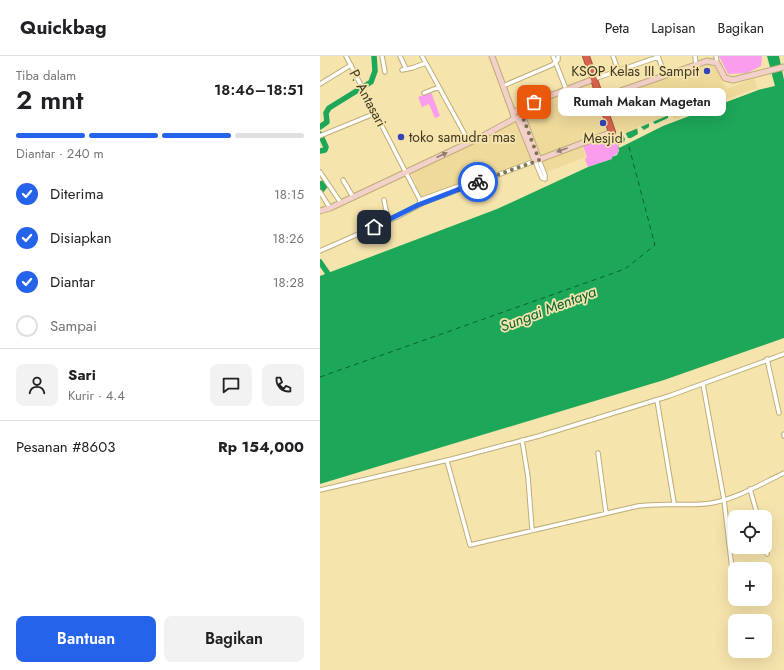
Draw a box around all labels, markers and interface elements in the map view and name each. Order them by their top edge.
text: Quickbag [20,14,106,41]
text: Peta [605,18,629,38]
text: Lapisan [651,18,696,38]
text: Bagikan [718,18,764,38]
place label: KSOP Kelas III Sampit [571,61,700,81]
text: Tiba dalam [16,66,76,85]
street label: P. Antasari [344,66,392,130]
marker: KSOP Kelas III Sampit [702,66,712,76]
text: 18:46–18:51 [214,79,304,101]
text: 2 mnt [16,81,83,119]
pin [517,85,551,119]
callout: Rumah Makan Magetan [558,88,726,116]
icon: bag [523,91,545,113]
text: Rumah Makan Magetan [573,92,711,111]
marker: Mesjid [598,118,608,128]
place label: toko samudra mas [409,127,516,147]
place label: Mesjid [583,128,623,148]
marker: toko samudra mas [396,132,406,142]
text: Diantar · 240 m [16,144,104,163]
one-way arrow [556,148,568,154]
one-way arrow [436,152,447,158]
courier [458,162,498,202]
icon: bike [467,171,489,193]
icon: check [16,183,38,205]
text: Diterima [50,183,103,205]
text: 18:15 [274,185,304,204]
pin [357,210,391,244]
icon: home [363,216,385,238]
icon: check [16,227,38,249]
text: Disiapkan [50,227,112,249]
text: 18:26 [272,229,304,248]
icon: check [16,271,38,293]
text: Diantar [50,271,95,293]
text: 18:28 [273,273,304,292]
water label: Sungai Mentaya [497,280,600,337]
text: Sampai [50,315,97,337]
button: person [16,364,58,406]
text: Sari [68,364,96,386]
button: chat [210,364,252,406]
button: phone [262,364,304,406]
text: Kurir · 4.4 [68,386,125,405]
text: Pesanan #8603 [16,436,115,458]
text: Rp 154,000 [218,436,304,458]
map controls [728,510,772,658]
button: locate [728,510,772,554]
button: + [728,562,772,606]
button: − [728,614,772,658]
button: Bantuan [16,616,156,662]
button: Bagikan [164,616,304,662]

